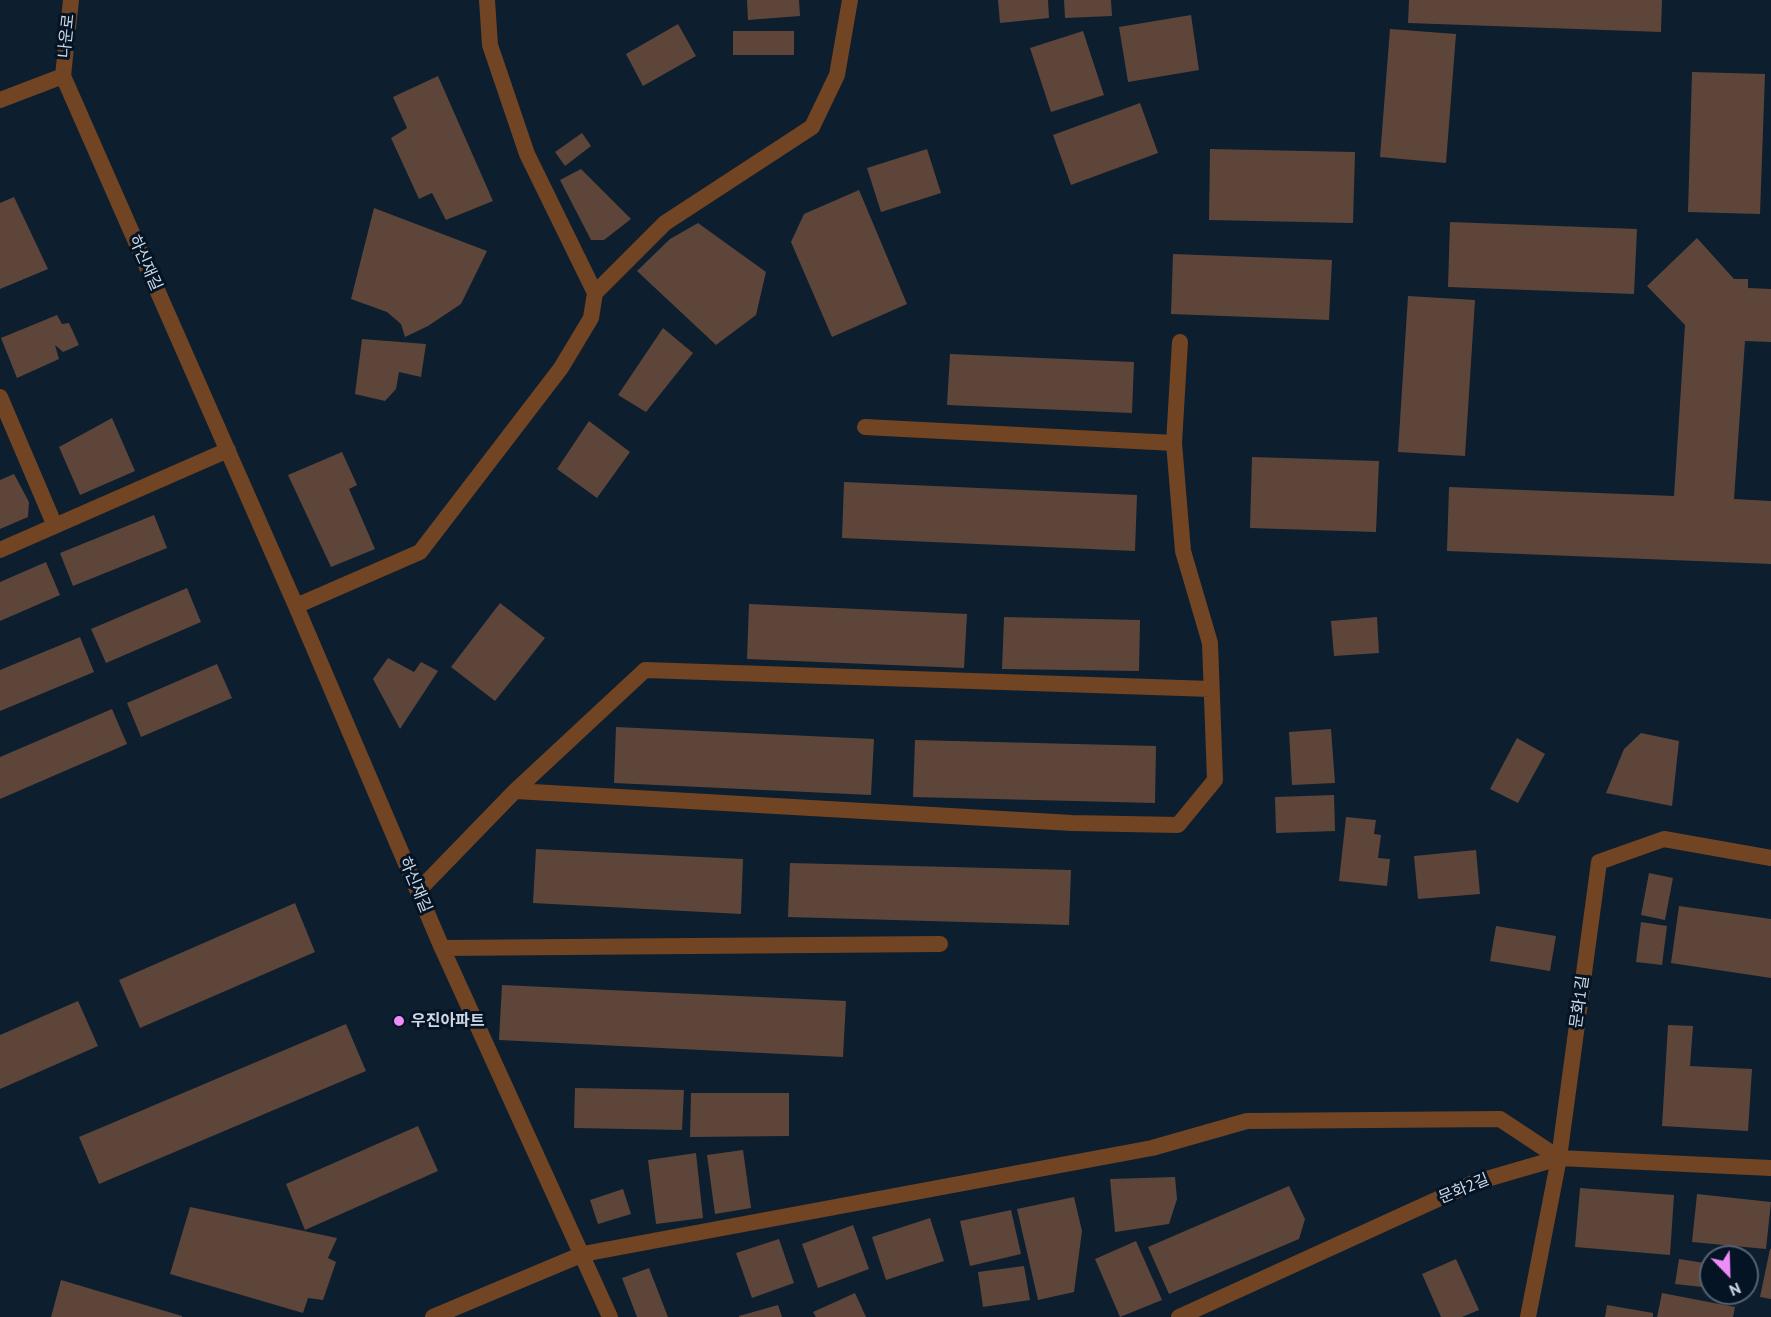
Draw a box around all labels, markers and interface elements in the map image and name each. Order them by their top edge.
street label: 나운로 [55,13,79,59]
street label: 하신재길 [124,232,166,294]
street label: 하신재길 [395,854,435,916]
street label: 문화1길 [1567,974,1593,1030]
place label: 우진아파트 [411,1011,485,1031]
marker: 우진아파트 [392,1014,406,1028]
street label: 문화2길 [1436,1170,1492,1208]
north arrow [1699,1245,1759,1305]
text: N [1727,1278,1744,1301]

